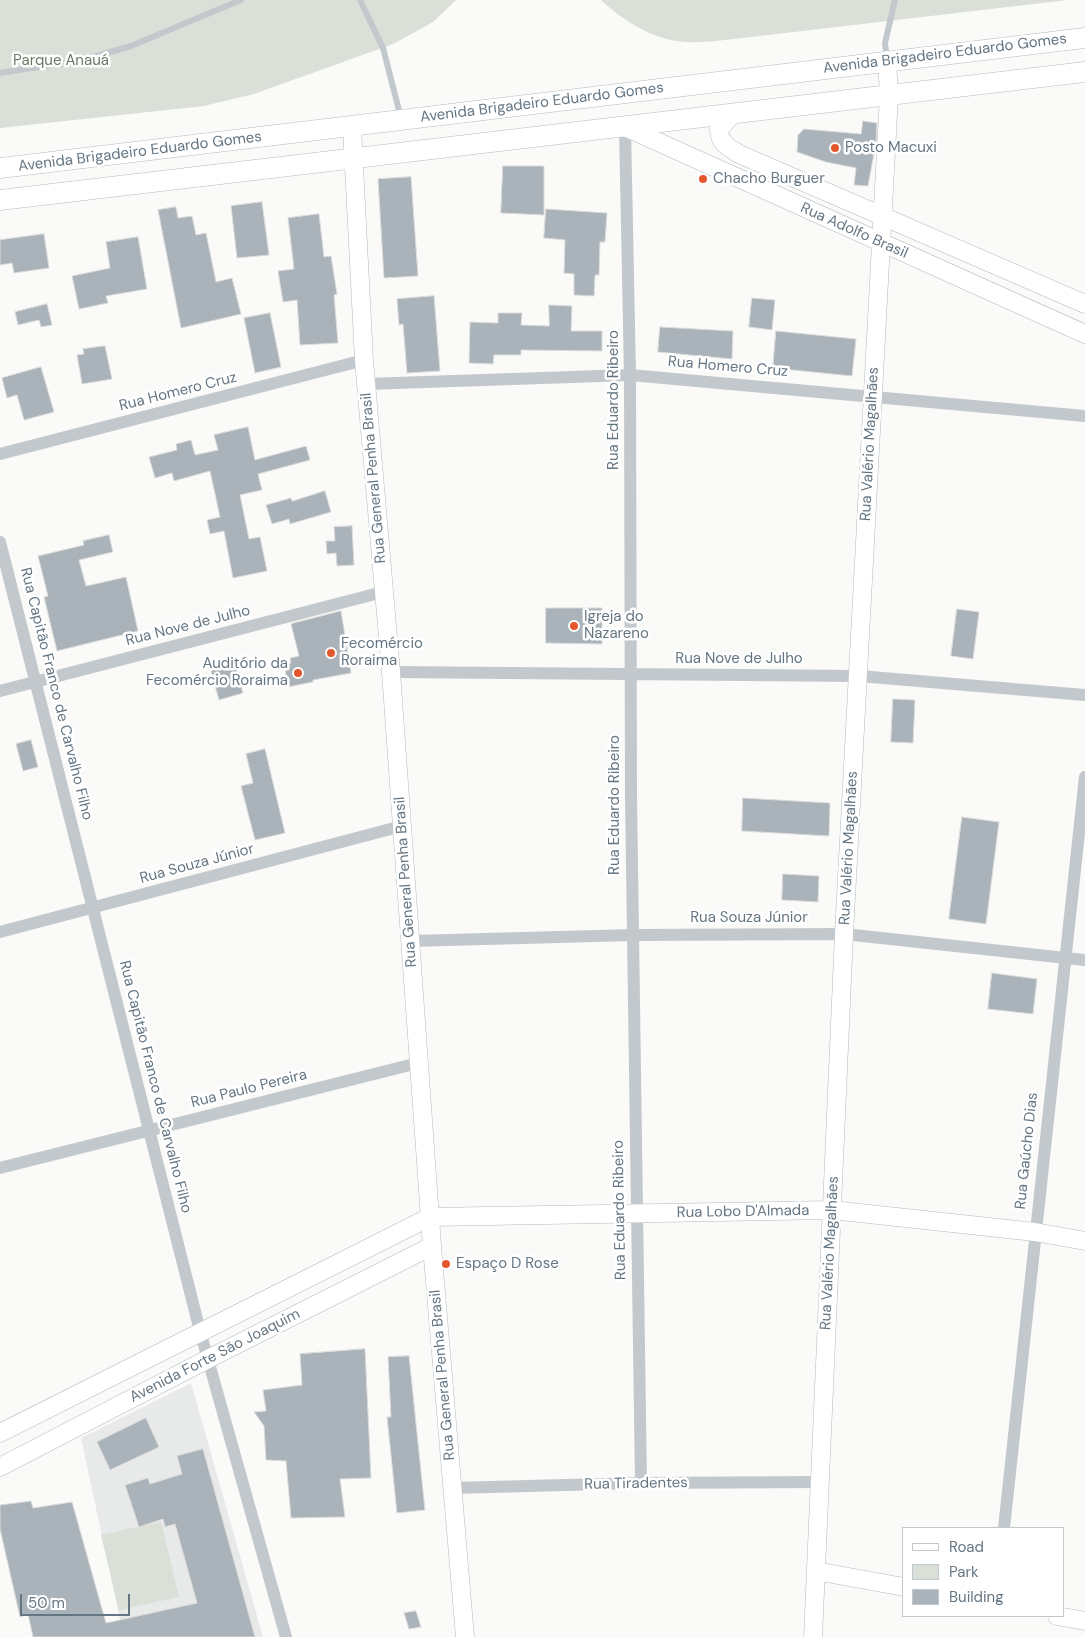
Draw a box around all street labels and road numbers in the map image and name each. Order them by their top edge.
street label: Avenida Brigadeiro Eduardo Gomes [822,30,1068,78]
street label: Avenida Brigadeiro Eduardo Gomes [419,79,665,127]
street label: Avenida Brigadeiro Eduardo Gomes [17,128,263,176]
street label: Rua Adolfo Brasil [797,199,911,263]
street label: Rua Eduardo Ribeiro [605,330,623,470]
street label: Rua Homero Cruz [667,353,789,381]
street label: Rua Valério Magalhães [857,366,883,522]
street label: Rua Homero Cruz [117,369,239,415]
street label: Rua General Penha Brasil [358,392,390,564]
street label: Rua Capitão Franco de Carvalho Filho [16,566,96,822]
street label: Rua Nove de Julho [124,602,252,650]
street label: Rua Nove de Julho [675,650,803,668]
street label: Rua Eduardo Ribeiro [606,735,624,875]
street label: Rua Valério Magalhães [836,770,862,926]
street label: Rua General Penha Brasil [391,796,421,968]
street label: Rua Souza Júnior [138,840,256,888]
street label: Rua Souza Júnior [690,909,808,927]
street label: Rua Capitão Franco de Carvalho Filho [115,959,195,1215]
street label: Rua Paulo Pereira [189,1066,309,1112]
street label: Rua Gaúcho Dias [1012,1092,1042,1210]
street label: Rua Eduardo Ribeiro [610,1140,630,1280]
street label: Rua Valério Magalhães [817,1175,843,1331]
street label: Rua Lobo D'Almada [677,1202,809,1222]
street label: Rua General Penha Brasil [427,1289,459,1461]
street label: Avenida Forte São Joaquim [127,1305,303,1407]
street label: Rua Tiradentes [584,1474,688,1494]

